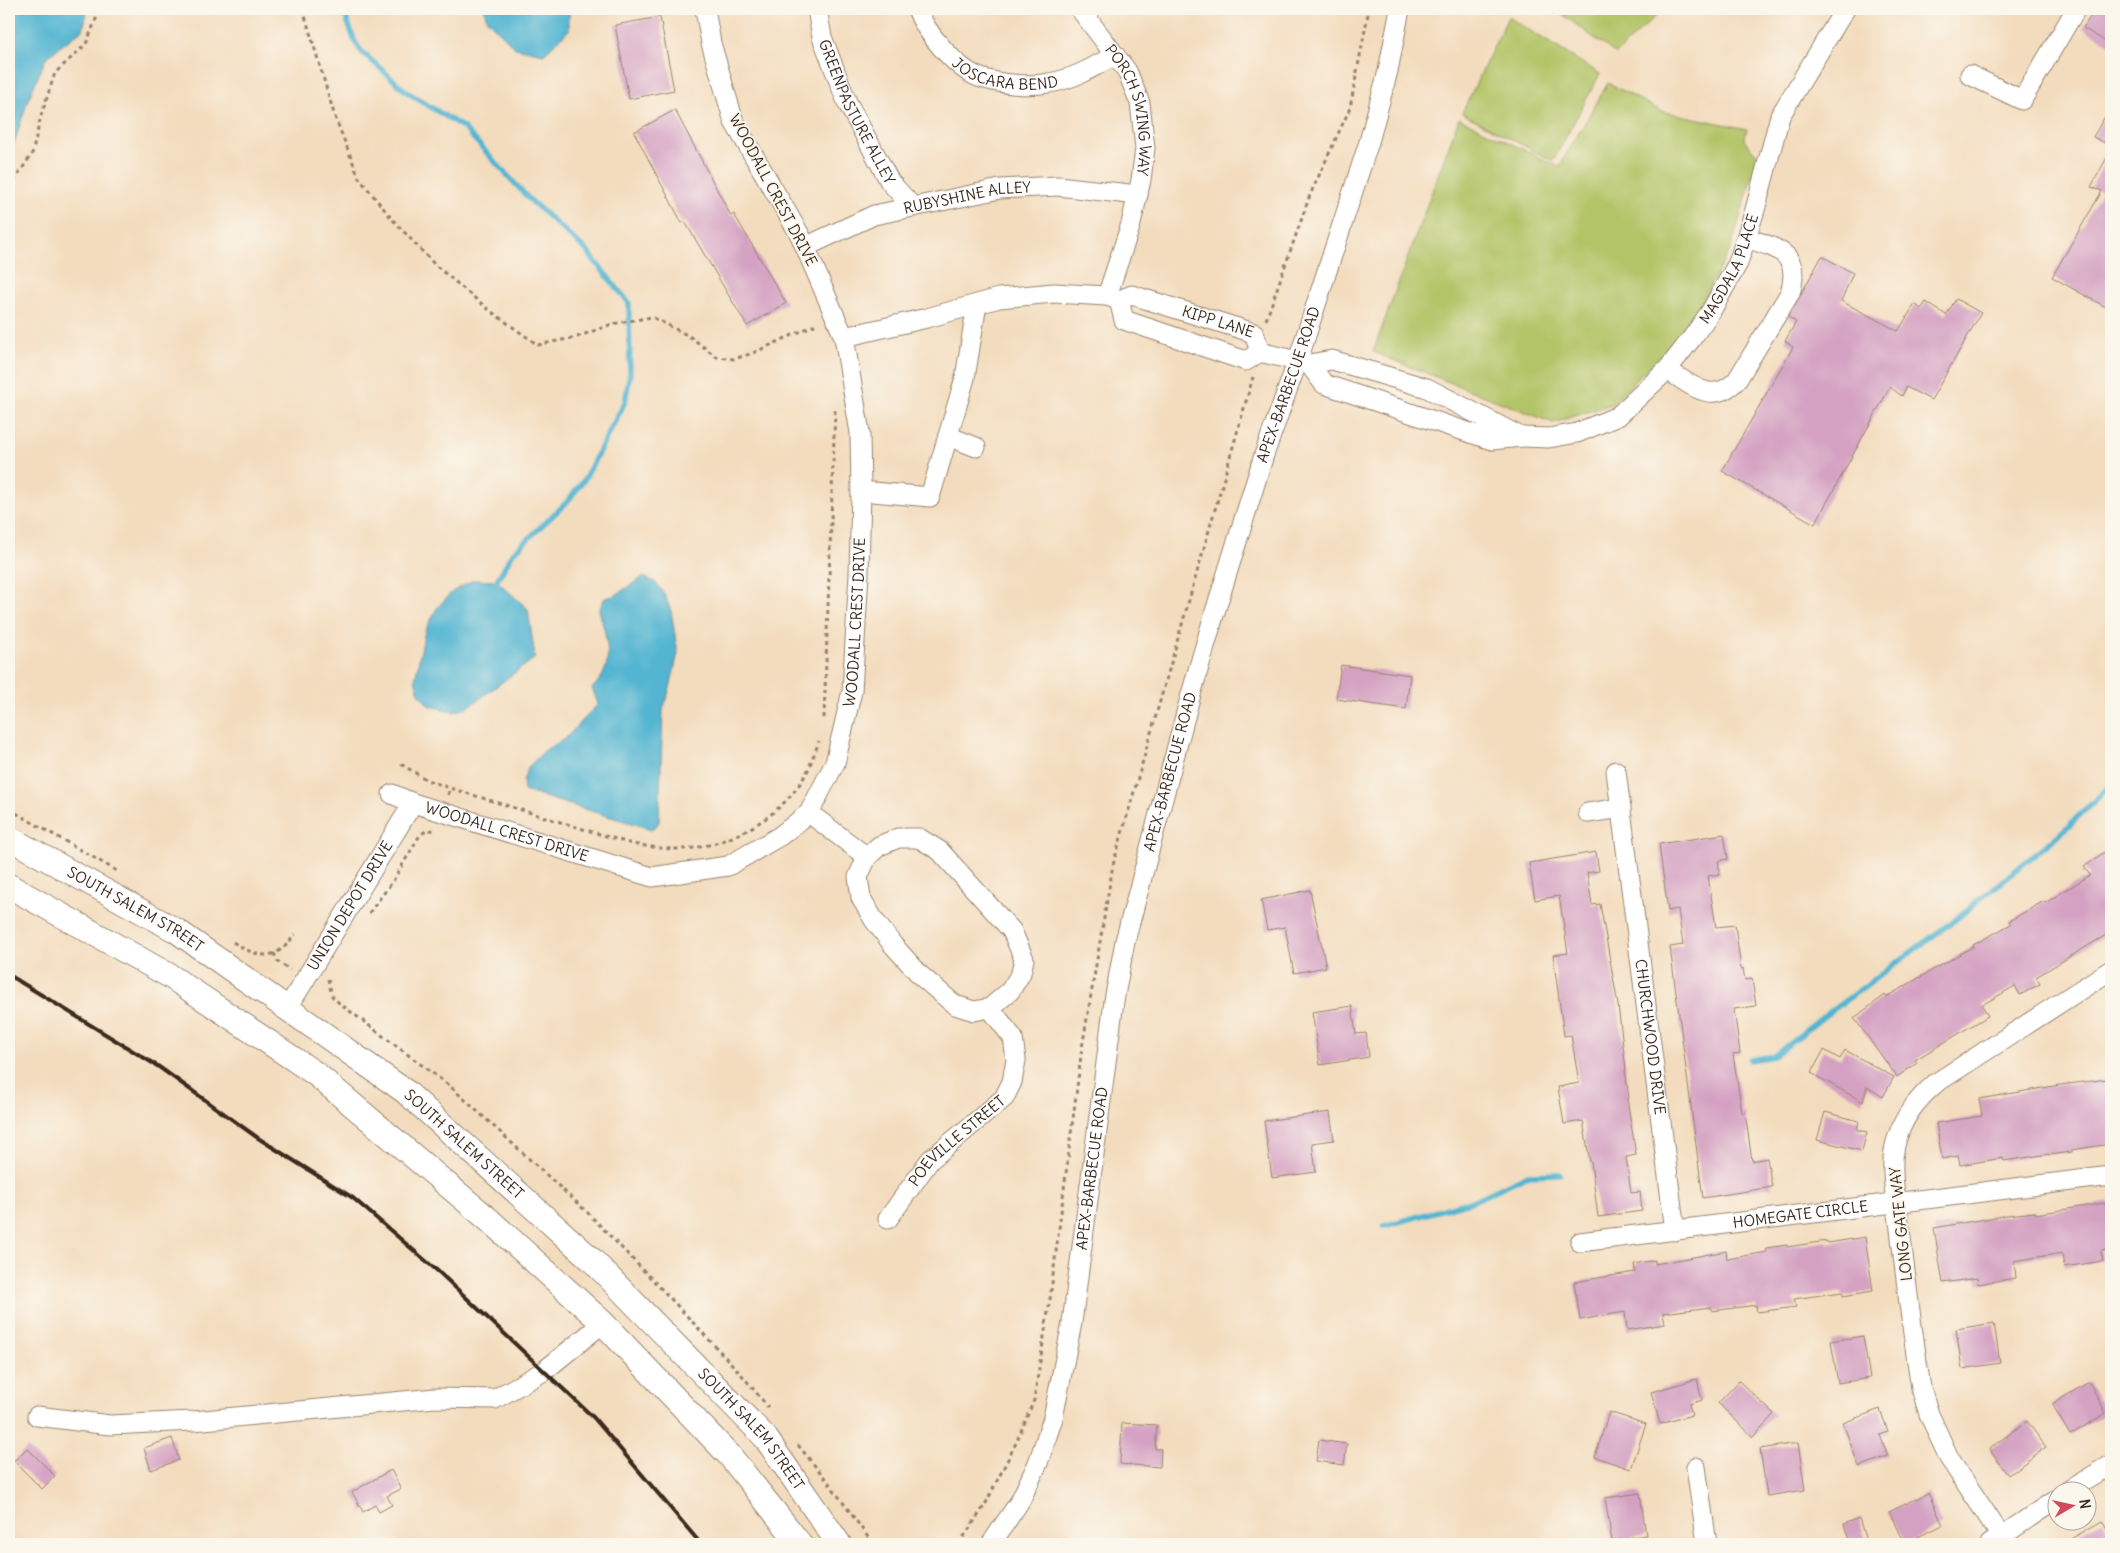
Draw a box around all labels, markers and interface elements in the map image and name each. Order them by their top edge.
street label: GREENPASTURE ALLEY [815,37,900,188]
street label: PORCH SWING WAY [1101,40,1155,177]
street label: JOSCARA BEND [948,53,1060,94]
street label: WOODALL CREST DRIVE [725,110,822,269]
street label: RUBYSHINE ALLEY [902,177,1032,218]
street label: MAGDALA PLACE [1695,211,1762,327]
street label: KIPP LANE [1180,301,1257,342]
street label: APEX-BARBECUE ROAD [1252,304,1324,465]
street label: WOODALL CREST DRIVE [839,537,869,709]
street label: APEX-BARBECUE ROAD [1139,690,1200,854]
street label: WOODALL CREST DRIVE [423,797,591,866]
street label: UNION DEPOT DRIVE [303,837,397,974]
street label: SOUTH SALEM STREET [64,862,208,956]
street label: CHURCHWOOD DRIVE [1631,958,1670,1116]
street label: SOUTH SALEM STREET [401,1085,528,1203]
street label: APEX-BARBECUE ROAD [1072,1086,1112,1251]
street label: POEVILLE STREET [904,1091,1009,1190]
street label: LONG GATE WAY [1885,1165,1916,1282]
street label: HOMEGATE CIRCLE [1732,1196,1869,1232]
street label: SOUTH SALEM STREET [694,1364,809,1493]
north arrow [2048,1480,2098,1530]
text: N [2075,1498,2094,1510]

